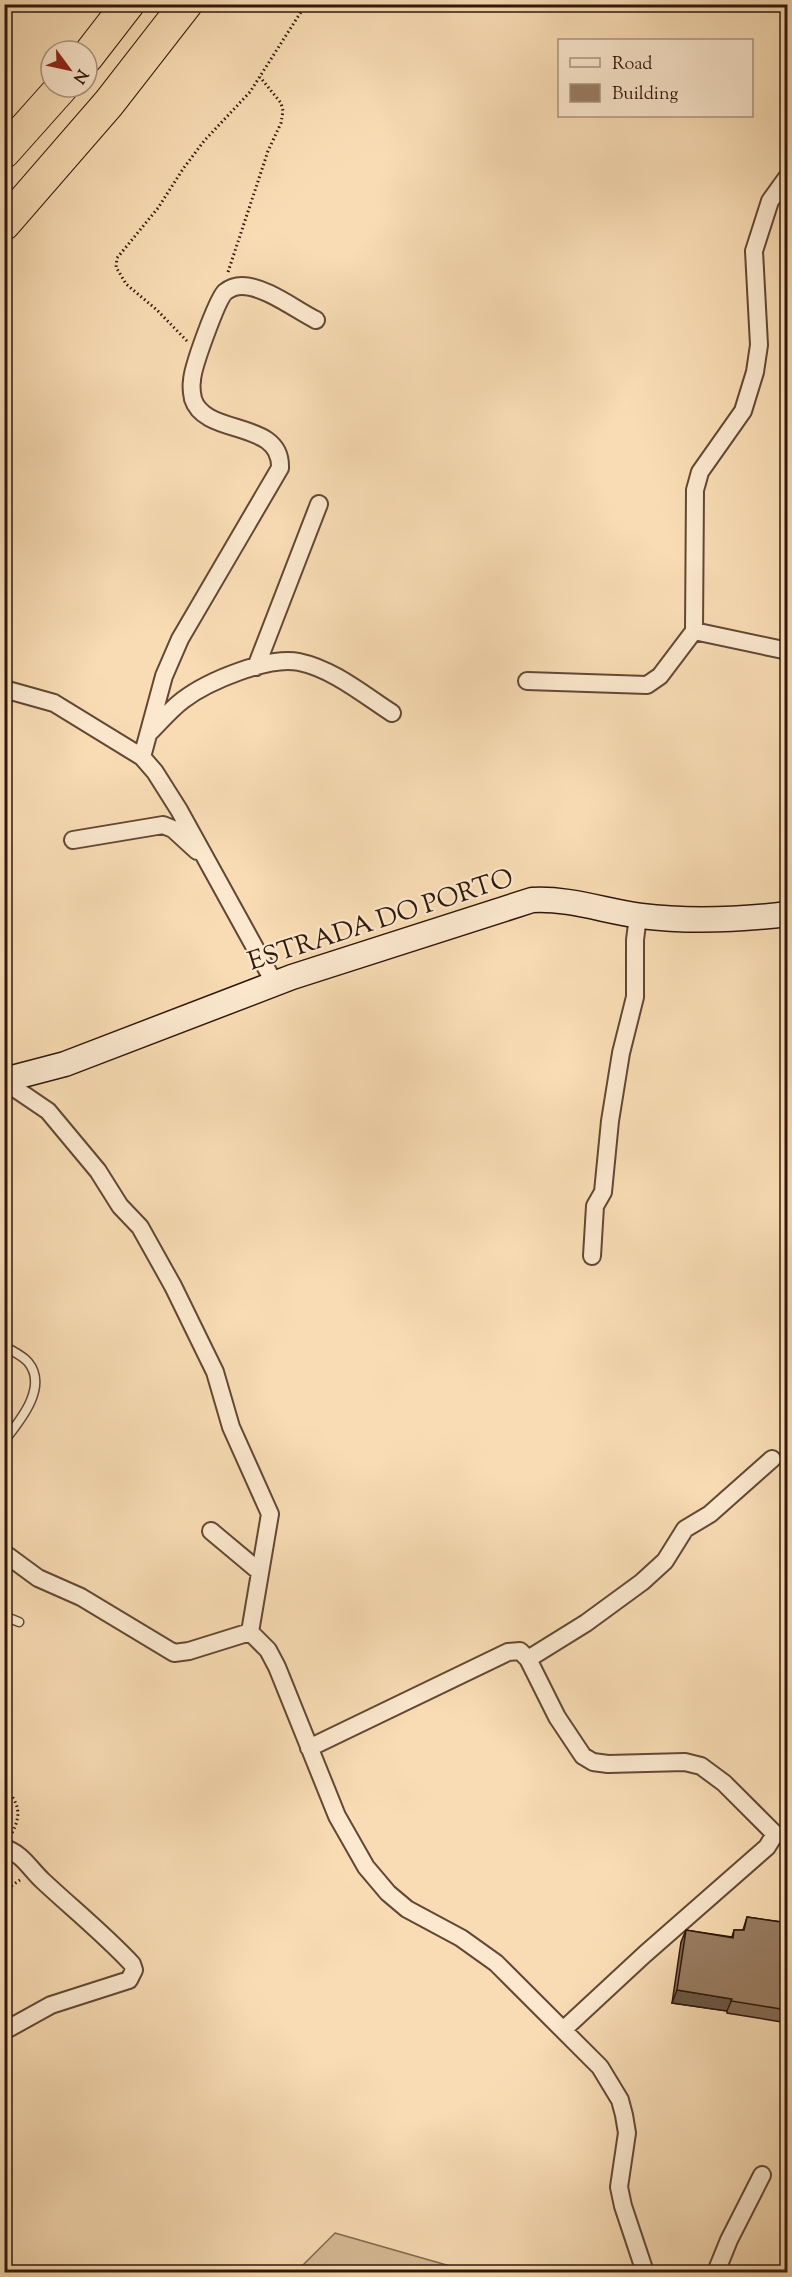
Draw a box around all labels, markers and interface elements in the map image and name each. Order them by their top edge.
north arrow [39,39,99,99]
legend [558,39,753,117]
text: Road [612,52,652,78]
text: N [66,64,93,88]
text: Building [612,82,678,108]
street label: ESTRADA DO PORTO [243,861,519,981]

